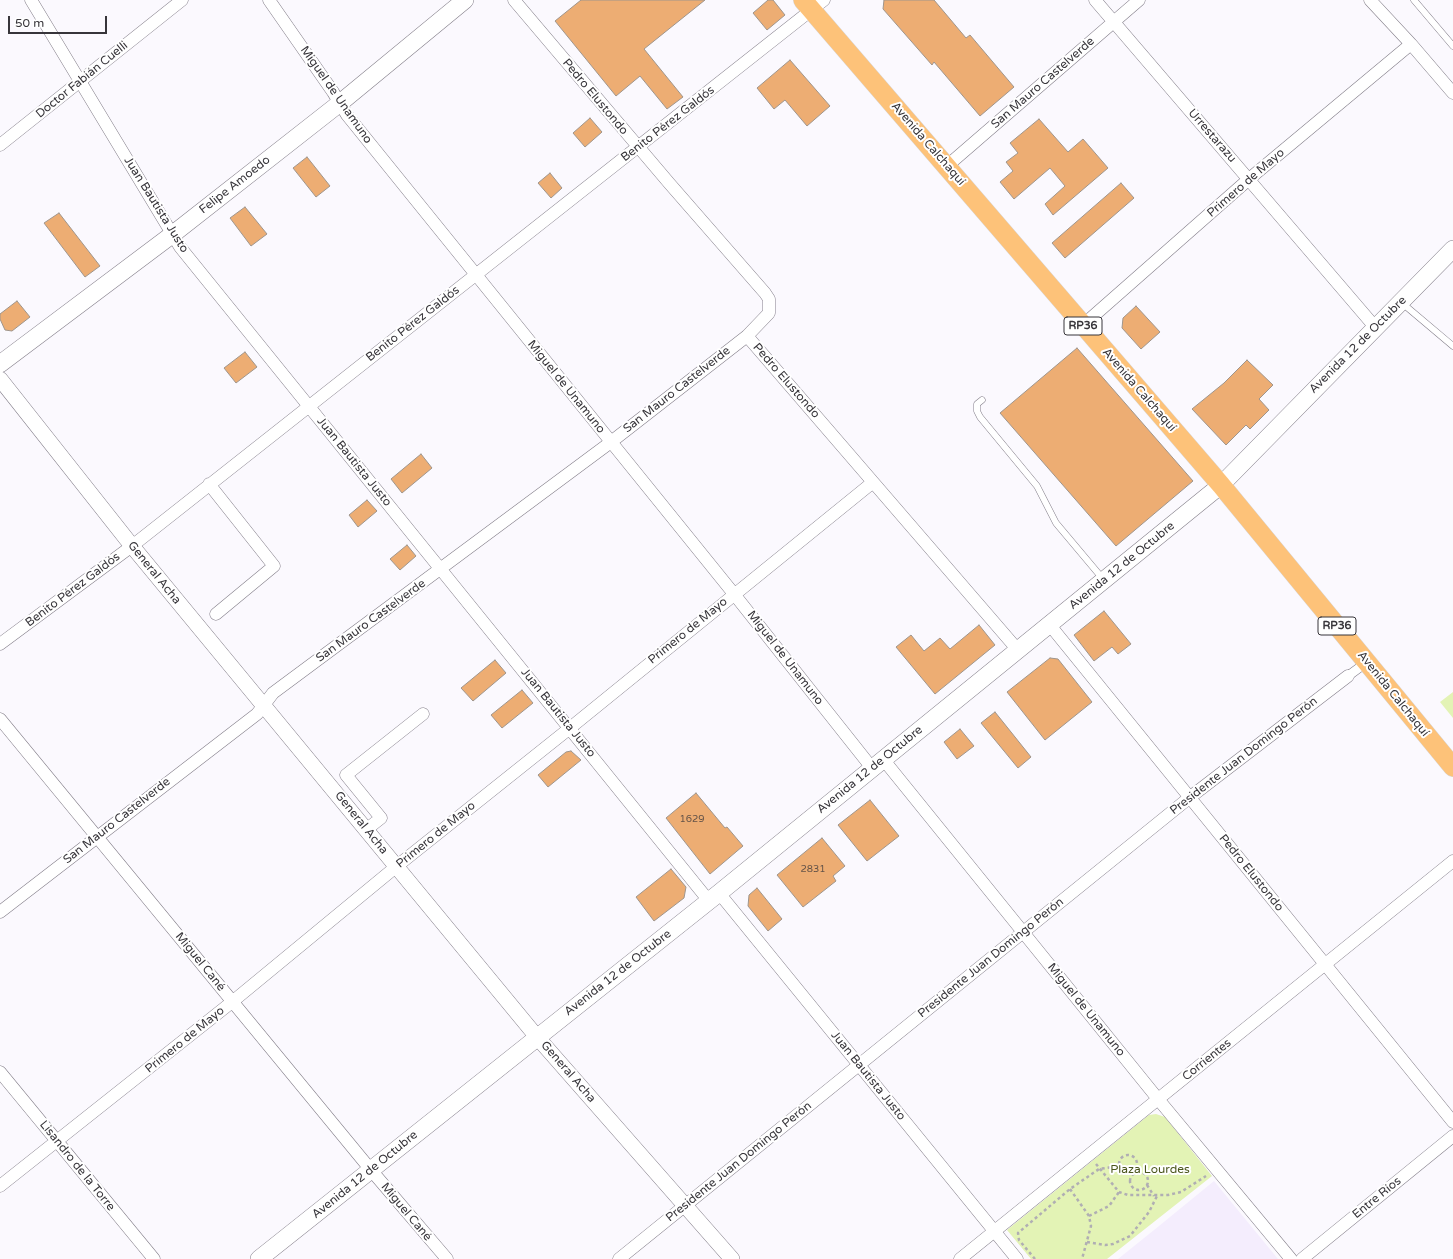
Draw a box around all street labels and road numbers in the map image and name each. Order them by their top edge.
street label: San Mauro Castelverde [988,34,1098,132]
street label: Doctor Fabián Cuelli [33,38,131,122]
street label: Miguel de Unamuno [297,44,375,146]
street label: Pedro Elustondo [559,56,631,138]
street label: Benito Pérez Galdós [618,83,718,165]
street label: Avenida Calchaquí [888,99,968,189]
street label: Urrestarazu [1185,106,1239,166]
street label: Primero de Mayo [1204,146,1288,220]
street label: Felipe Amoedo [197,153,273,217]
street label: Juan Bautista Justo [121,154,191,256]
street label: Benito Pérez Galdós [363,283,463,365]
street label: Avenida 12 de Octubre [1306,293,1410,397]
road number: RP36 [1064,317,1102,335]
street label: Miguel de Unamuno [524,338,608,436]
street label: Pedro Elustondo [749,341,823,421]
street label: San Mauro Castelverde [621,344,733,436]
street label: Avenida Calchaquí [1099,345,1179,435]
street label: Juan Bautista Justo [314,415,394,509]
street label: Avenida 12 de Octubre [1066,519,1178,613]
street label: General Acha [124,539,184,607]
street label: Benito Pérez Galdós [23,550,123,630]
street label: San Mauro Castelverde [313,576,429,666]
street label: Primero de Mayo [646,595,730,667]
street label: Miguel de Unamuno [744,608,826,708]
road number: RP36 [1318,617,1356,635]
street label: Avenida Calchaquí [1354,648,1432,740]
street label: Juan Bautista Justo [518,666,598,760]
street label: Presidente Juan Domingo Perón [1167,694,1321,818]
street label: Avenida 12 de Octubre [814,723,926,817]
street label: San Mauro Castelverde [61,775,173,867]
street label: General Acha [331,789,391,857]
street label: Primero de Mayo [394,799,478,871]
street label: Pedro Elustondo [1216,832,1286,914]
street label: Presidente Juan Domingo Perón [915,895,1067,1021]
street label: Avenida 12 de Octubre [562,927,674,1019]
street label: Miguel Cané [172,930,228,994]
street label: Miguel de Unamuno [1044,961,1128,1059]
street label: Primero de Mayo [143,1004,227,1076]
street label: Juan Bautista Justo [828,1029,908,1123]
street label: Corrientes [1180,1036,1234,1084]
street label: General Acha [537,1038,599,1106]
street label: Presidente Juan Domingo Perón [663,1099,815,1225]
street label: Lisandro de la Torre [36,1118,118,1214]
street label: Avenida 12 de Octubre [309,1128,421,1222]
street label: Entre Ríos [1350,1174,1404,1222]
street label: Miguel Cané [378,1180,434,1244]

